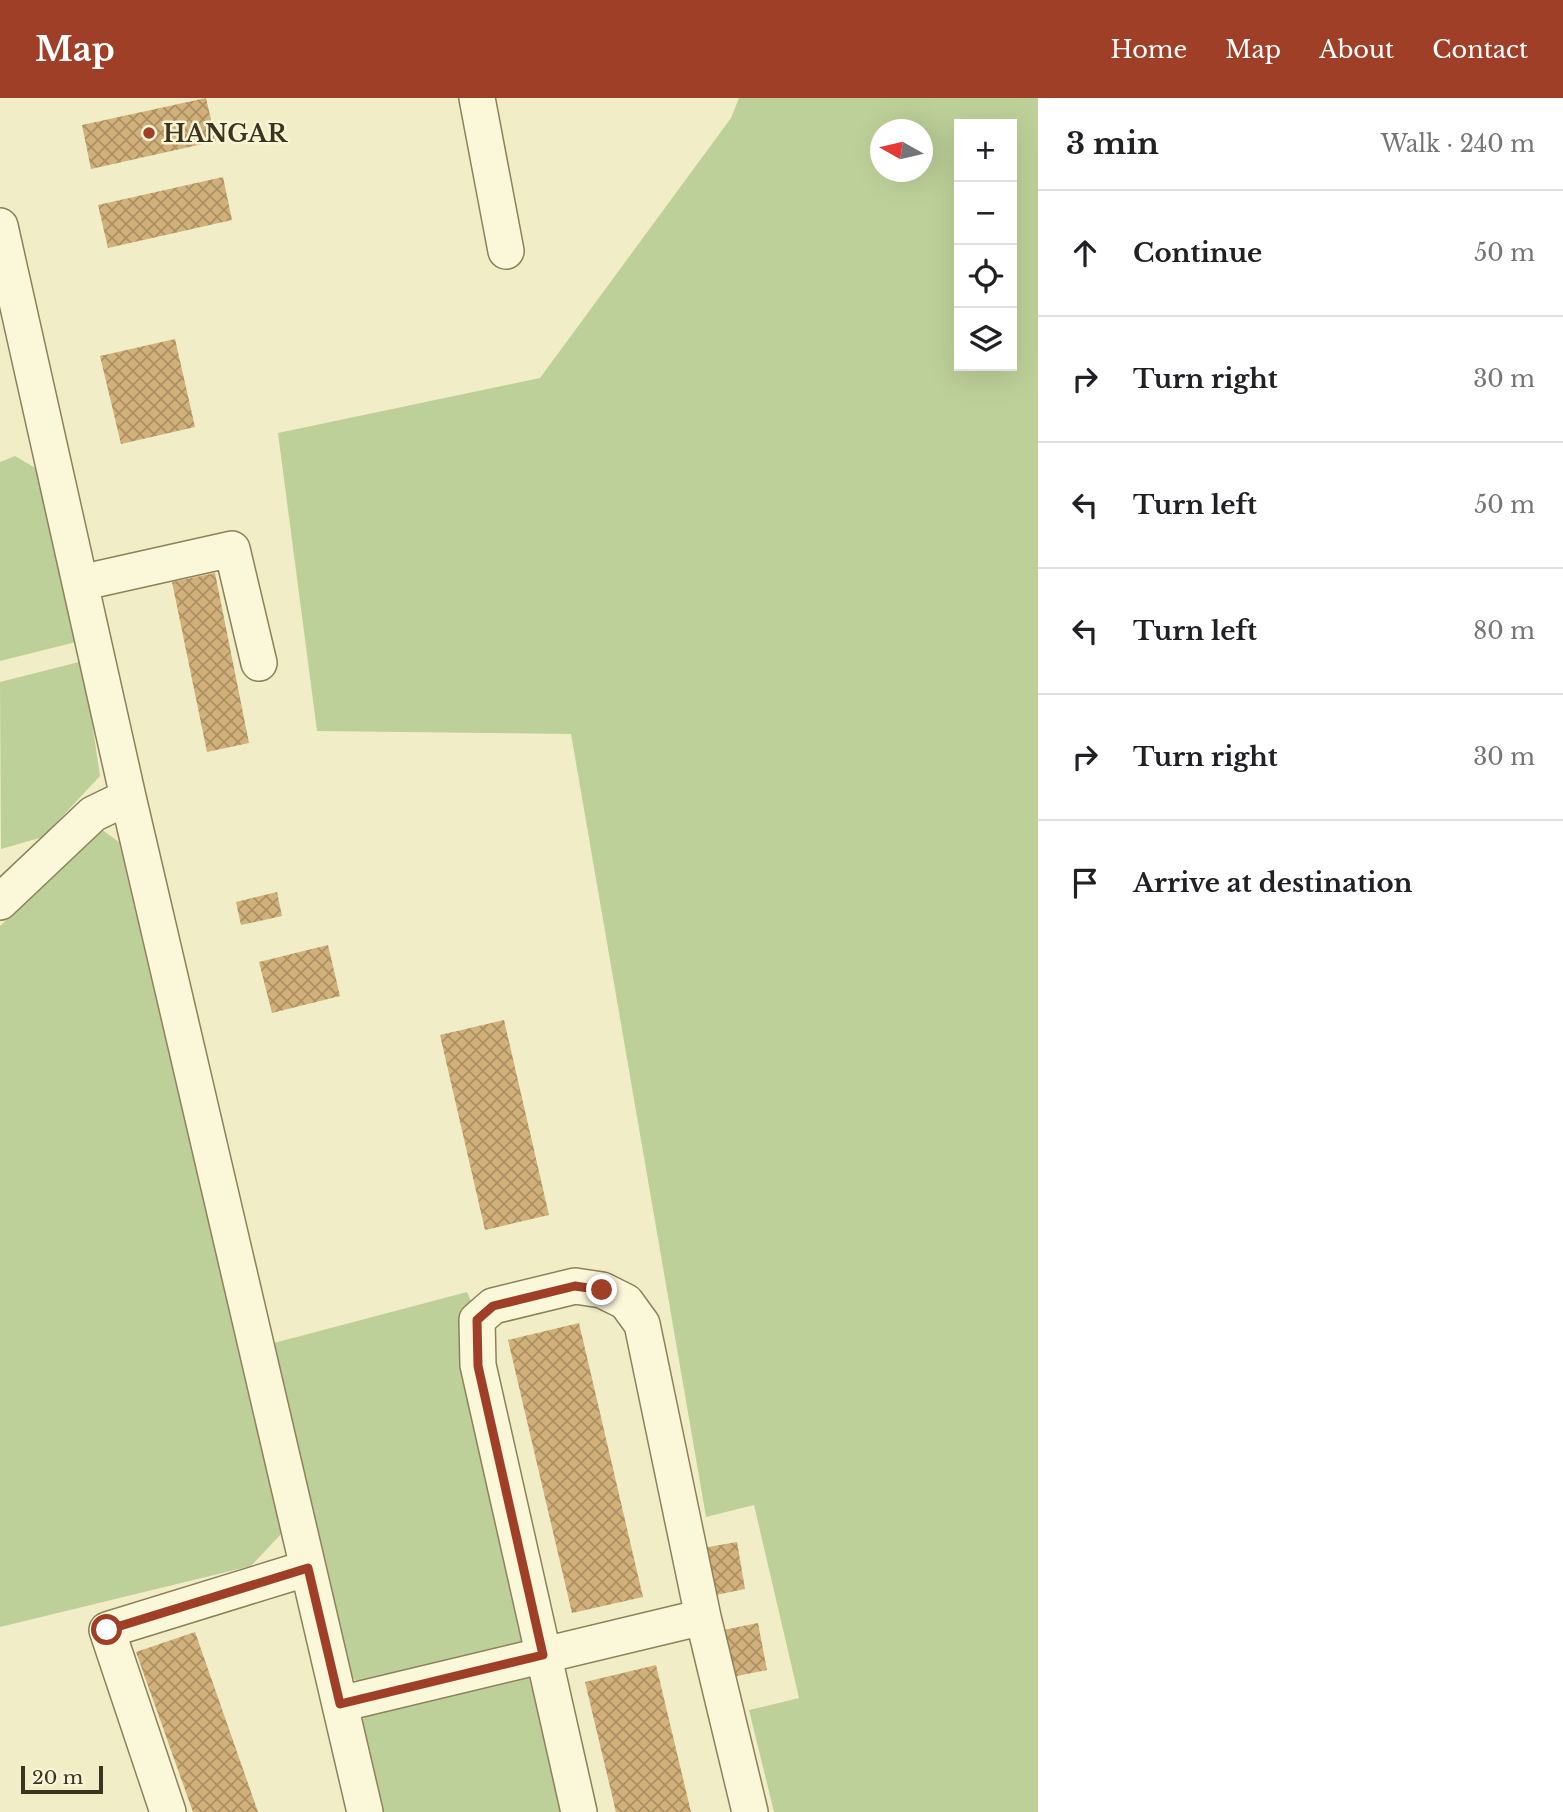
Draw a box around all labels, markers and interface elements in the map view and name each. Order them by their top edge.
text: Map [35,29,115,70]
text: Home [1111,35,1187,64]
text: Map [1225,35,1281,64]
text: About [1319,35,1394,64]
text: Contact [1432,35,1528,64]
place label: HANGAR [163,119,288,148]
north arrow [870,119,933,182]
map controls [954,119,1017,371]
button: + [954,119,1017,182]
marker: HANGAR [141,125,157,141]
text: 3 min [1066,125,1159,162]
text: Walk · 240 m [1381,130,1535,158]
button: − [954,182,1017,245]
icon: ahead [1066,234,1104,272]
text: Continue [1133,237,1262,269]
text: 50 m [1474,239,1535,267]
button: locate [954,245,1017,308]
button: layers [954,308,1017,371]
icon: right [1066,360,1104,398]
text: Turn right [1133,363,1278,395]
text: 30 m [1473,365,1535,393]
icon: left [1066,486,1104,524]
text: Turn left [1133,489,1257,521]
text: 50 m [1474,491,1535,519]
icon: left [1066,612,1104,650]
text: Turn left [1133,615,1257,647]
text: 80 m [1473,617,1535,645]
icon: right [1066,738,1104,776]
text: Turn right [1133,741,1278,773]
text: 30 m [1473,743,1535,771]
icon: arrive [1066,864,1104,902]
text: Arrive at destination [1133,867,1413,899]
route end [586,1274,617,1305]
route start [91,1614,122,1645]
scale bar [21,1763,103,1795]
text: 20 m [32,1766,83,1789]

